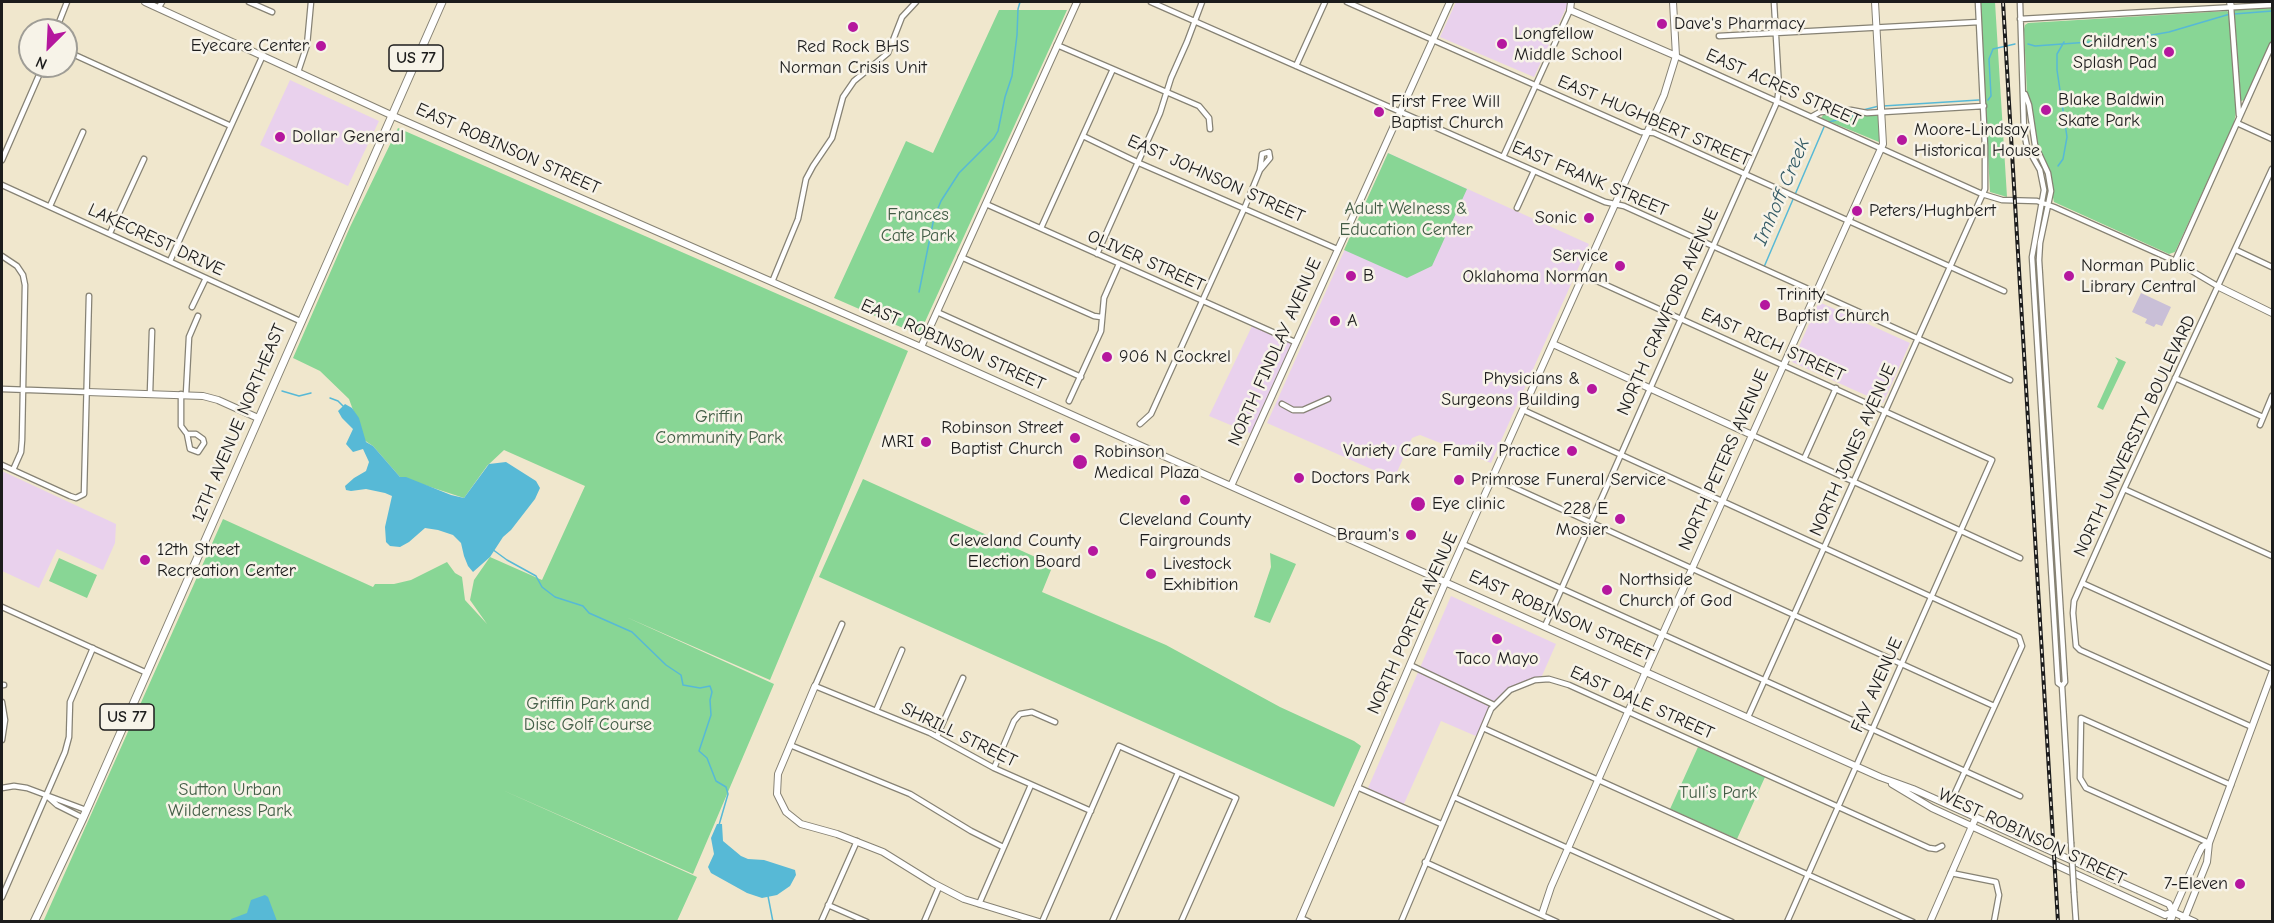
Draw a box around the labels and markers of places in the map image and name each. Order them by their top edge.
place label: Dave's Pharmacy [1674,13,1805,35]
marker: Dave's Pharmacy [1655,17,1669,31]
marker: Red Rock BHS Norman Crisis Unit [846,20,860,34]
place label: Longfellow Middle School [1514,23,1622,66]
place label: Children's Splash Pad [2073,31,2157,74]
place label: Eyecare Center [191,35,309,57]
place label: Red Rock BHS Norman Crisis Unit [779,36,927,78]
marker: Longfellow Middle School [1495,37,1509,51]
marker: Eyecare Center [314,39,328,53]
marker: Children's Splash Pad [2162,45,2176,59]
place label: Blake Baldwin Skate Park [2058,89,2164,132]
place label: First Free Will Baptist Church [1391,91,1504,134]
marker: Blake Baldwin Skate Park [2039,103,2053,117]
marker: First Free Will Baptist Church [1372,105,1386,119]
place label: Moore-Lindsay Historical House [1914,119,2040,162]
place label: Dollar General [292,126,404,148]
marker: Dollar General [273,130,287,144]
marker: Moore-Lindsay Historical House [1895,133,1909,147]
place label: Peters/Hughbert [1869,200,1996,222]
marker: Peters/Hughbert [1850,204,1864,218]
place label: Sonic [1535,207,1577,229]
marker: Sonic [1582,211,1596,225]
place label: Service Oklahoma Norman [1462,245,1608,288]
place label: Norman Public Library Central [2081,255,2196,298]
marker: Service Oklahoma Norman [1613,259,1627,273]
place label: B [1363,265,1374,287]
marker: B [1344,269,1358,283]
marker: Norman Public Library Central [2062,269,2076,283]
place label: Trinity Baptist Church [1777,284,1890,326]
marker: Trinity Baptist Church [1758,298,1772,312]
place label: A [1347,310,1357,332]
marker: A [1328,314,1342,328]
place label: 906 N Cockrel [1119,346,1231,368]
marker: 906 N Cockrel [1100,350,1114,364]
place label: Physicians & Surgeons Building [1441,368,1580,410]
marker: Physicians & Surgeons Building [1585,382,1599,396]
place label: Robinson Street Baptist Church [941,417,1063,460]
place label: MRI [881,431,914,453]
marker: Robinson Street Baptist Church [1068,431,1082,445]
marker: MRI [919,435,933,449]
place label: Variety Care Family Practice [1343,440,1560,462]
place label: Robinson Medical Plaza [1094,441,1200,484]
marker: Variety Care Family Practice [1565,444,1579,458]
marker: Robinson Medical Plaza [1071,453,1089,471]
place label: Doctors Park [1311,467,1410,489]
place label: Primrose Funeral Service [1471,469,1666,491]
marker: Doctors Park [1292,471,1306,485]
marker: Primrose Funeral Service [1452,473,1466,487]
marker: Cleveland County Fairgrounds [1178,493,1192,507]
place label: Eye clinic [1432,493,1505,515]
marker: Eye clinic [1409,495,1427,513]
place label: 228 E Mosier [1556,498,1608,540]
place label: Cleveland County Fairgrounds [1119,509,1251,552]
marker: 228 E Mosier [1613,512,1627,526]
place label: Braum's [1337,524,1399,546]
marker: Braum's [1404,528,1418,542]
place label: Cleveland County Election Board [949,530,1081,572]
place label: 12th Street Recreation Center [157,539,296,582]
marker: Cleveland County Election Board [1086,544,1100,558]
marker: 12th Street Recreation Center [138,553,152,567]
place label: Livestock Exhibition [1163,553,1239,596]
marker: Livestock Exhibition [1144,567,1158,581]
place label: Northside Church of God [1619,569,1732,612]
marker: Northside Church of God [1600,583,1614,597]
marker: Taco Mayo [1490,632,1504,646]
place label: Taco Mayo [1456,648,1538,670]
place label: 7-Eleven [2164,873,2228,895]
marker: 7-Eleven [2233,877,2247,891]

